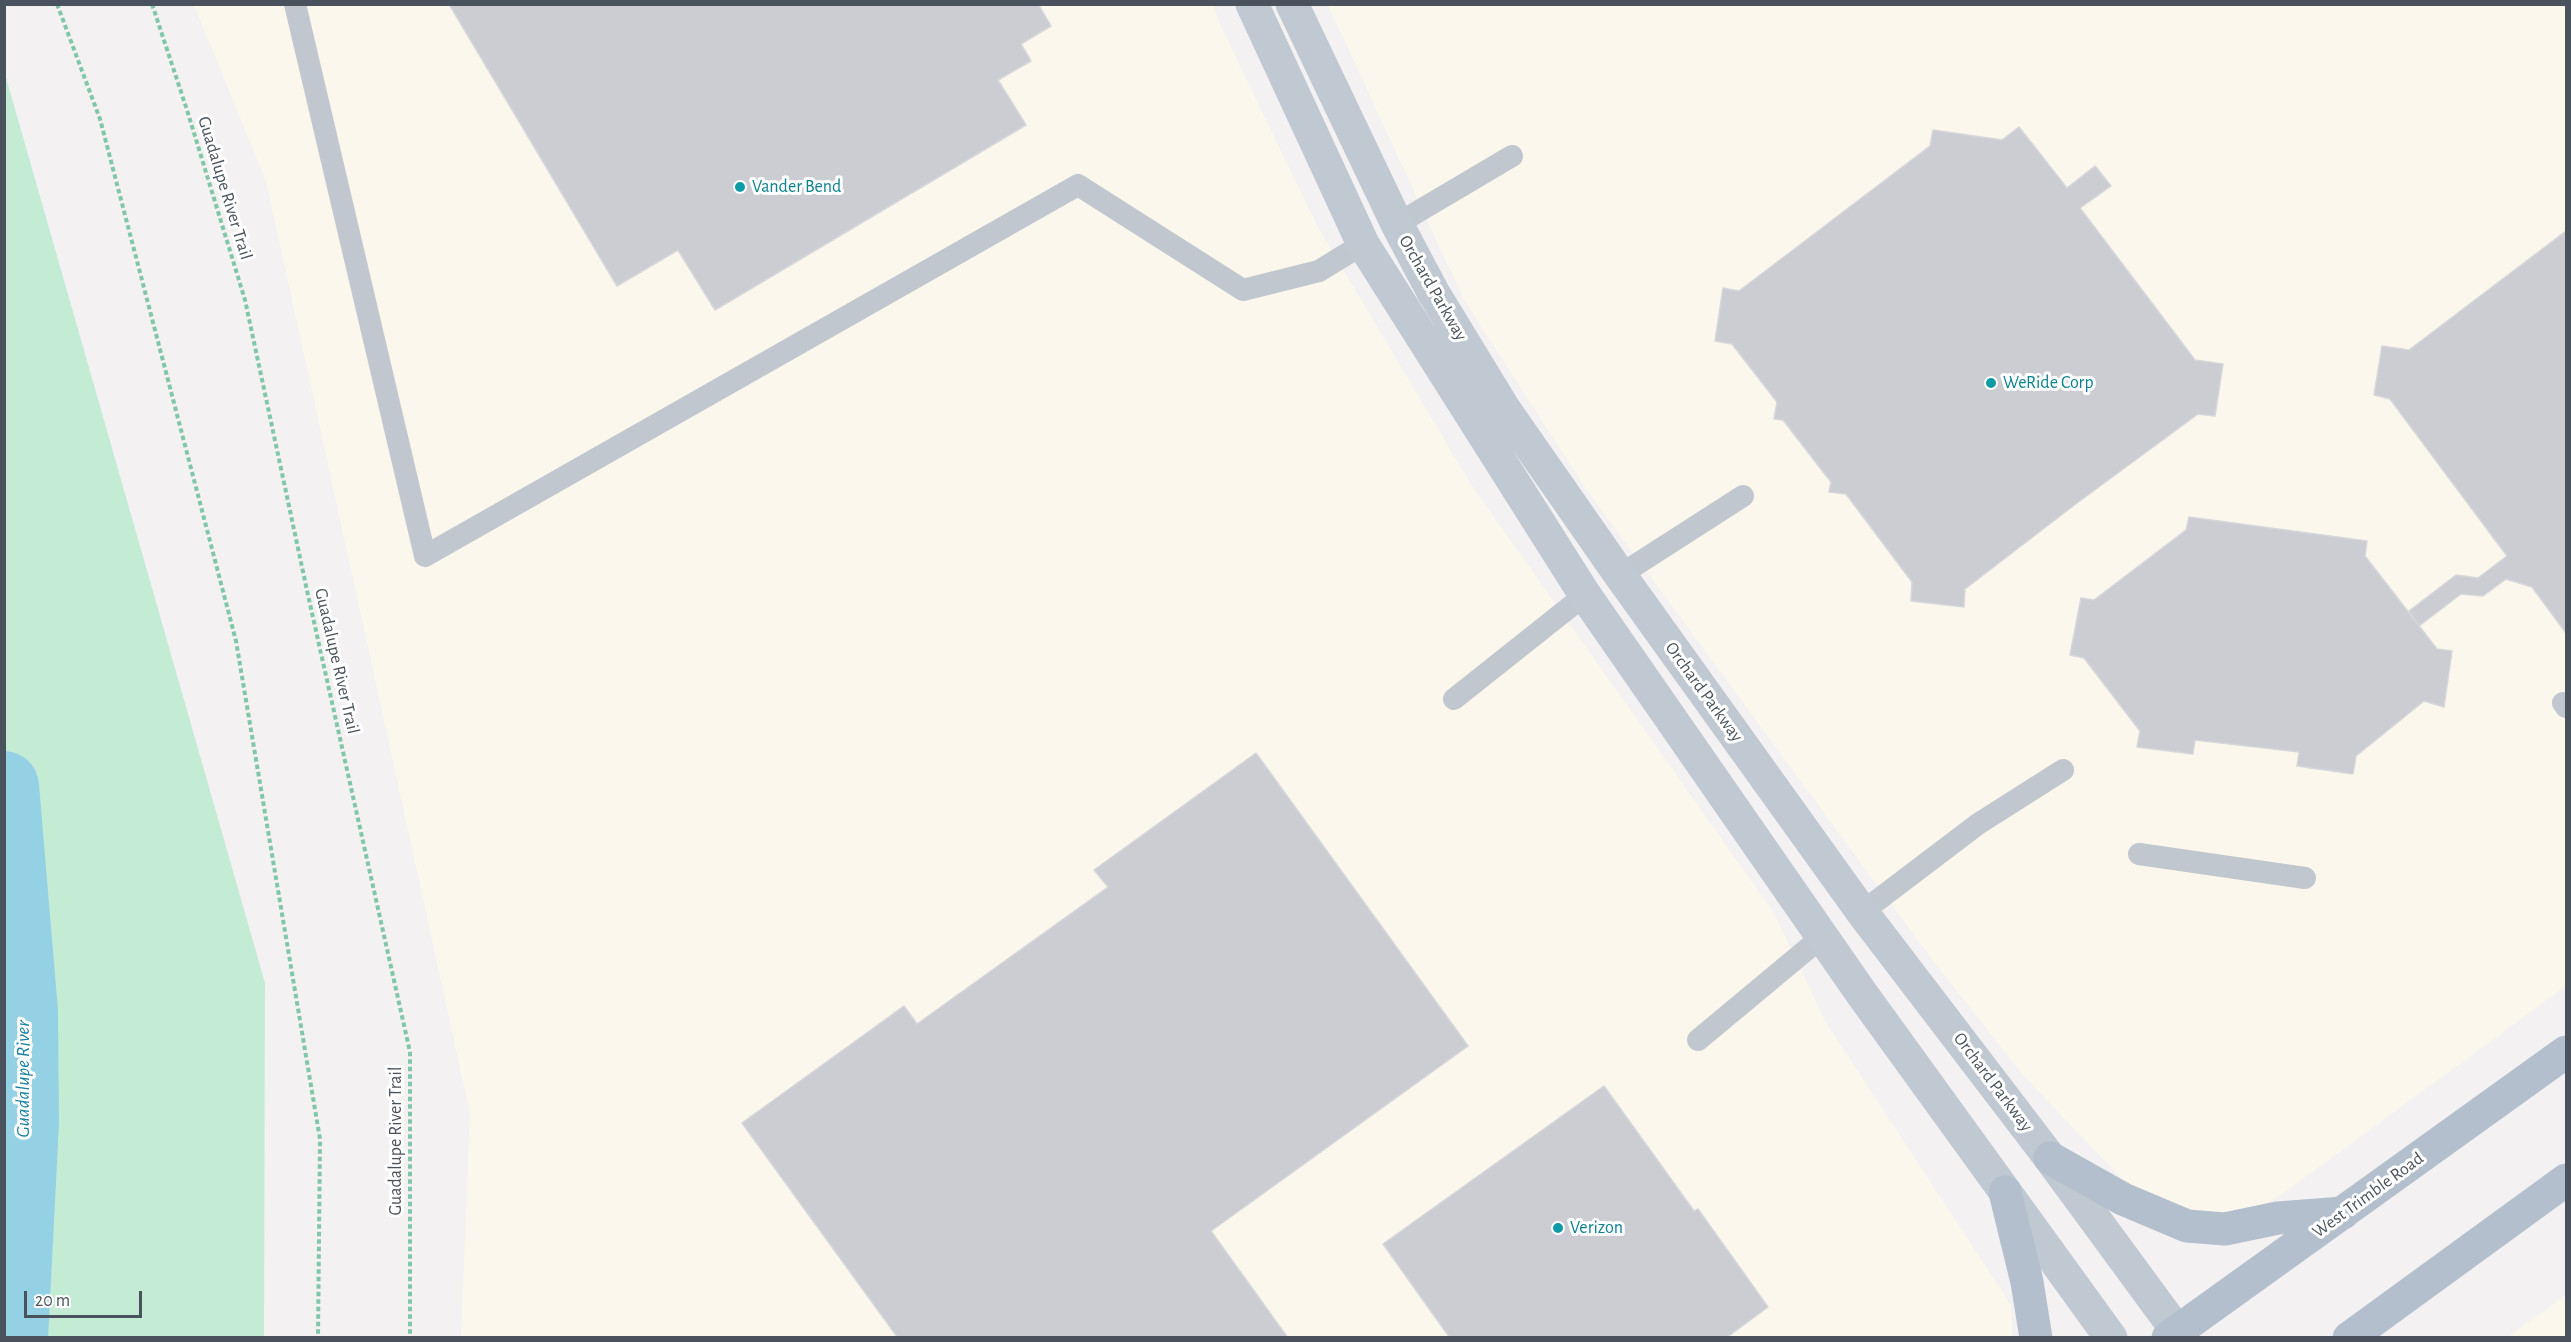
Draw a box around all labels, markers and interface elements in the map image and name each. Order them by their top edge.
street label: Guadalupe River Trail [193,114,257,262]
place label: Vander Bend [752,176,841,198]
marker: Vander Bend [733,180,747,194]
street label: Orchard Parkway [1394,231,1472,345]
place label: WeRide Corp [2003,372,2094,394]
marker: WeRide Corp [1984,376,1998,390]
street label: Guadalupe River Trail [310,586,364,736]
street label: Orchard Parkway [1660,638,1748,746]
water label: Guadalupe River [11,1020,35,1138]
street label: Orchard Parkway [1949,1028,2037,1136]
street label: Guadalupe River Trail [385,1067,407,1215]
street label: West Trimble Road [2308,1147,2428,1243]
place label: Verizon [1570,1217,1623,1239]
marker: Verizon [1551,1221,1565,1235]
scale bar [27,1279,146,1317]
text: 20 m [35,1292,70,1310]

